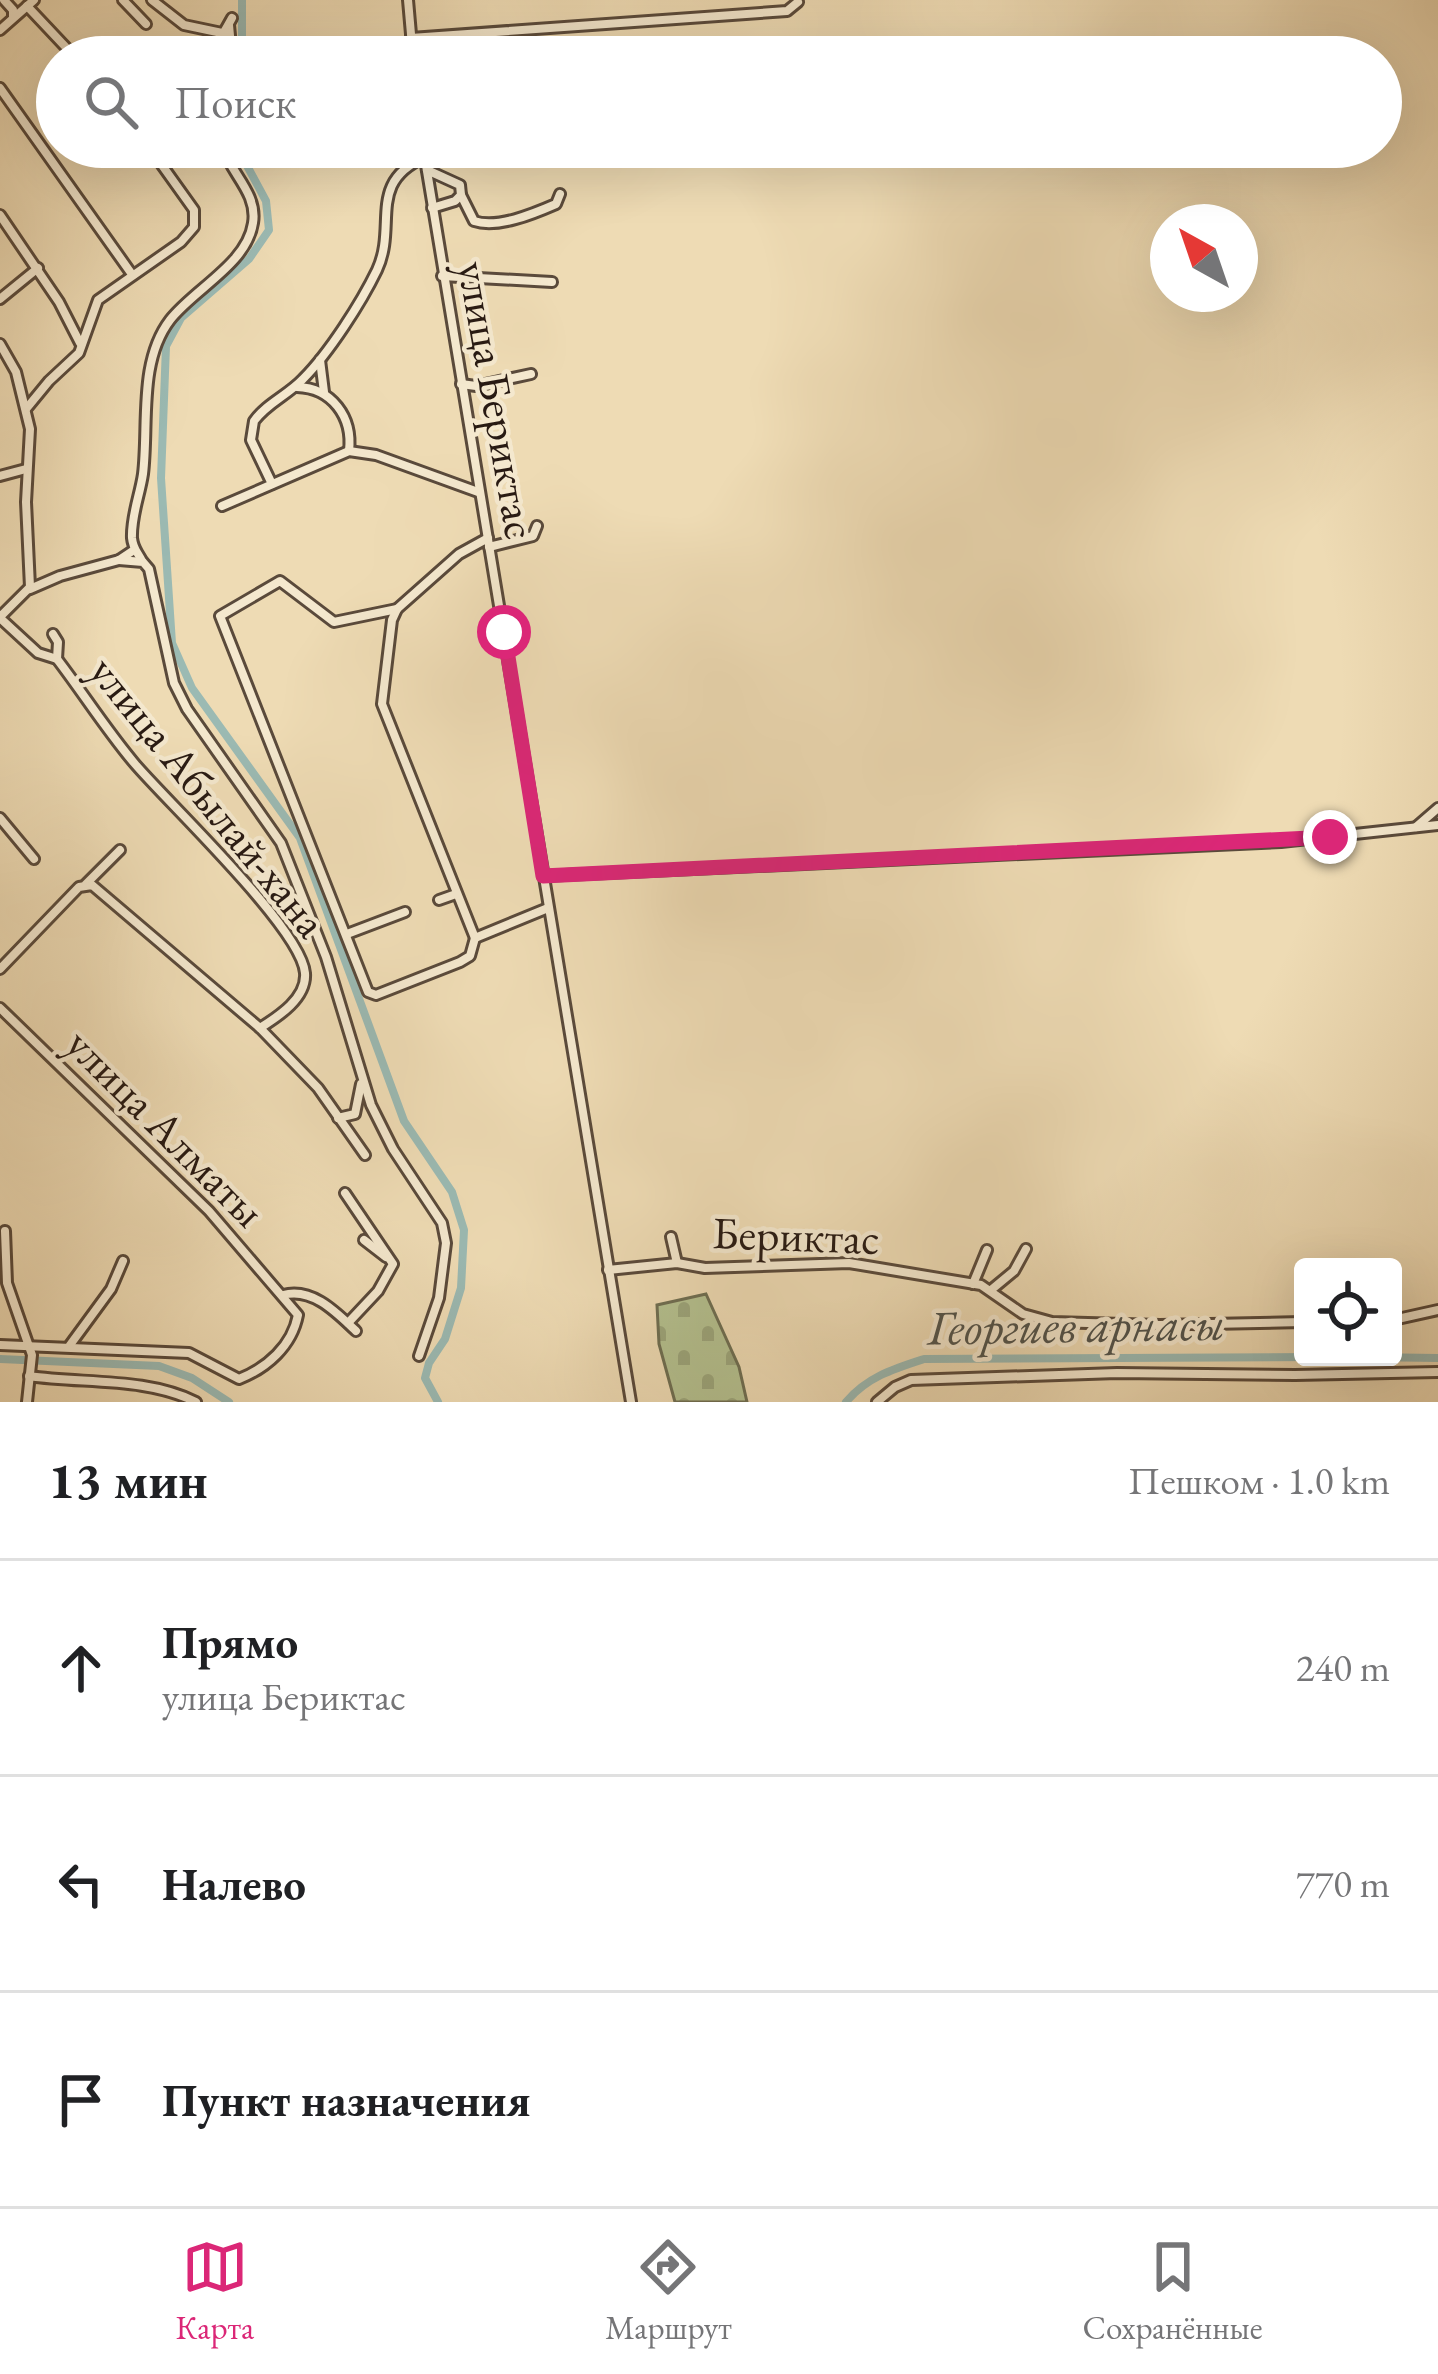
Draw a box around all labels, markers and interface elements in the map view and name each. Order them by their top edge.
search box [36,36,1402,168]
icon: search [78,69,144,135]
text: Поиск [174,73,296,131]
north arrow [1150,204,1258,312]
street label: улица Бериктас [445,256,551,544]
route start [477,605,531,659]
street label: улица Абылай-хана [77,643,341,949]
route end [1303,810,1357,864]
street label: улица Алматы [54,1015,278,1239]
street label: Бериктас [711,1203,881,1267]
map controls [1294,1258,1402,1366]
button: locate [1294,1258,1402,1366]
water label: Георгиев арнасы [926,1291,1225,1359]
text: 13 мин [48,1447,208,1513]
text: Пешком · 1.0 km [1128,1455,1390,1506]
text: Прямо [162,1613,298,1671]
icon: ahead [48,1635,114,1701]
text: 240 m [1296,1642,1390,1693]
text: улица Бериктас [162,1671,406,1722]
icon: left [48,1851,114,1917]
text: Налево [162,1855,306,1913]
text: 770 m [1296,1858,1390,1909]
icon: arrive [48,2067,114,2133]
text: Пункт назначения [162,2071,531,2129]
tab: Карта [175,2234,254,2349]
tab: Маршрут [605,2234,732,2349]
tab: Сохранённые [1083,2234,1263,2349]

